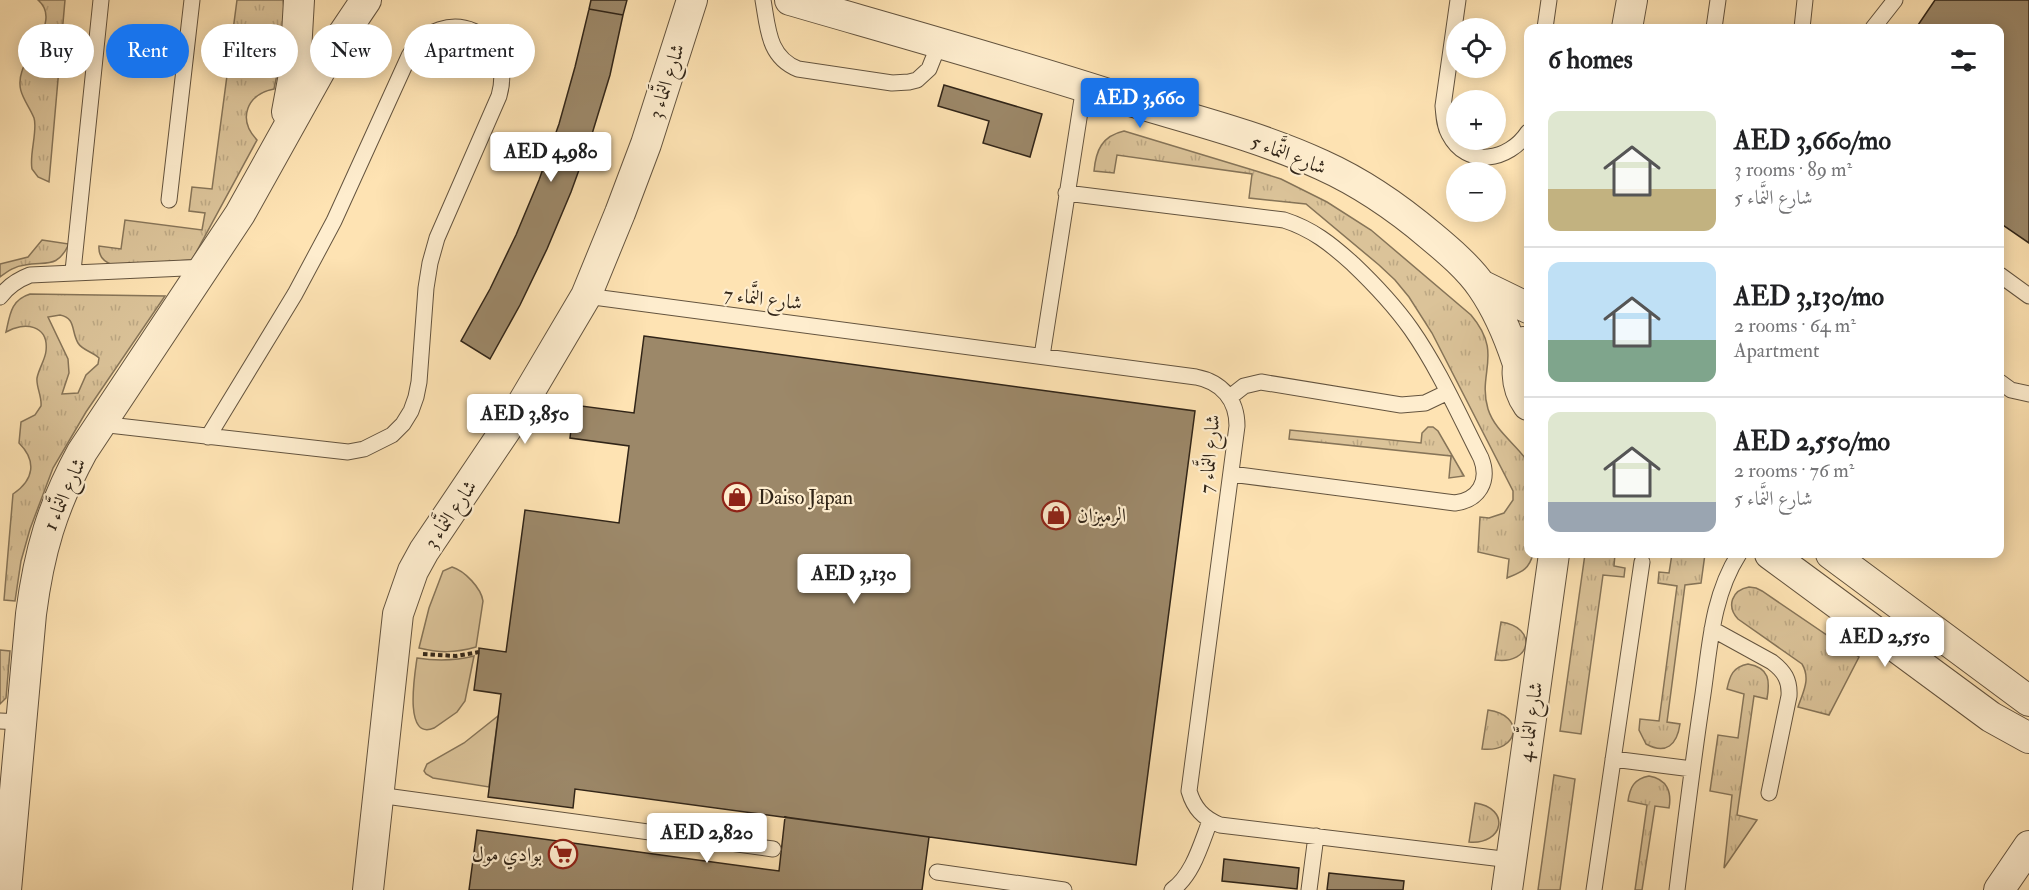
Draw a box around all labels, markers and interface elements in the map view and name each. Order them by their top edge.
map controls [1446,18,1506,222]
button: locate [1446,18,1506,78]
chip: Buy [18,24,94,78]
chip: Rent [106,24,189,78]
chip: Filters [201,24,298,78]
chip: New [310,24,392,78]
chip: Apartment [404,24,535,78]
street label: شارع النَّماء 3 [638,39,695,123]
text: 6 homes [1548,44,1633,76]
icon: filters [1947,44,1980,77]
pin: AED 3,660 [1071,78,1209,129]
text: AED 3,660 [1095,85,1185,110]
button: + [1446,90,1506,150]
street label: شارع النَّماء 5 [1246,124,1332,185]
text: AED 3,660/mo [1734,125,1891,157]
pin: AED 4,980 [482,132,620,183]
icon: home [1596,135,1668,207]
text: AED 4,980 [504,139,598,164]
text: 3 rooms · 89 m² [1734,157,1852,182]
button: − [1446,162,1506,222]
text: شارع النَّماء 5 [1734,185,1813,210]
street label: شارع النَّماء 7 [722,276,804,321]
text: AED 3,130/mo [1734,281,1884,313]
icon: home [1596,286,1668,358]
text: 2 rooms · 64 m² [1734,313,1856,338]
text: Apartment [1734,338,1819,363]
pin: AED 3,850 [456,394,594,445]
text: AED 3,850 [481,401,569,426]
street label: شارع النَّماء 7 [1189,413,1230,495]
text: AED 2,550/mo [1734,426,1890,458]
icon: home [1596,436,1668,508]
street label: شارع النَّماء 1 [33,452,96,536]
text: 2 rooms · 76 m² [1734,458,1854,483]
street label: شارع النَّماء 3 [414,472,487,556]
shop icon: Daiso Japan [721,481,753,513]
place label: Daiso Japan [758,485,853,511]
text: شارع النَّماء 5 [1734,486,1813,511]
shop icon: الرميزان [1040,499,1072,531]
place label: الرميزان [1077,503,1126,528]
pin: AED 3,130 [785,554,923,605]
text: AED 3,130 [811,561,897,586]
pin: AED 2,550 [1816,617,1954,668]
text: AED 2,550 [1840,624,1930,649]
street label: شارع النَّماء 4 [1508,680,1553,764]
pin: AED 2,820 [638,813,776,864]
text: AED 2,820 [661,820,753,845]
supermarket icon: بوادي مول [547,838,579,870]
place label: بوادي مول [472,842,542,870]

